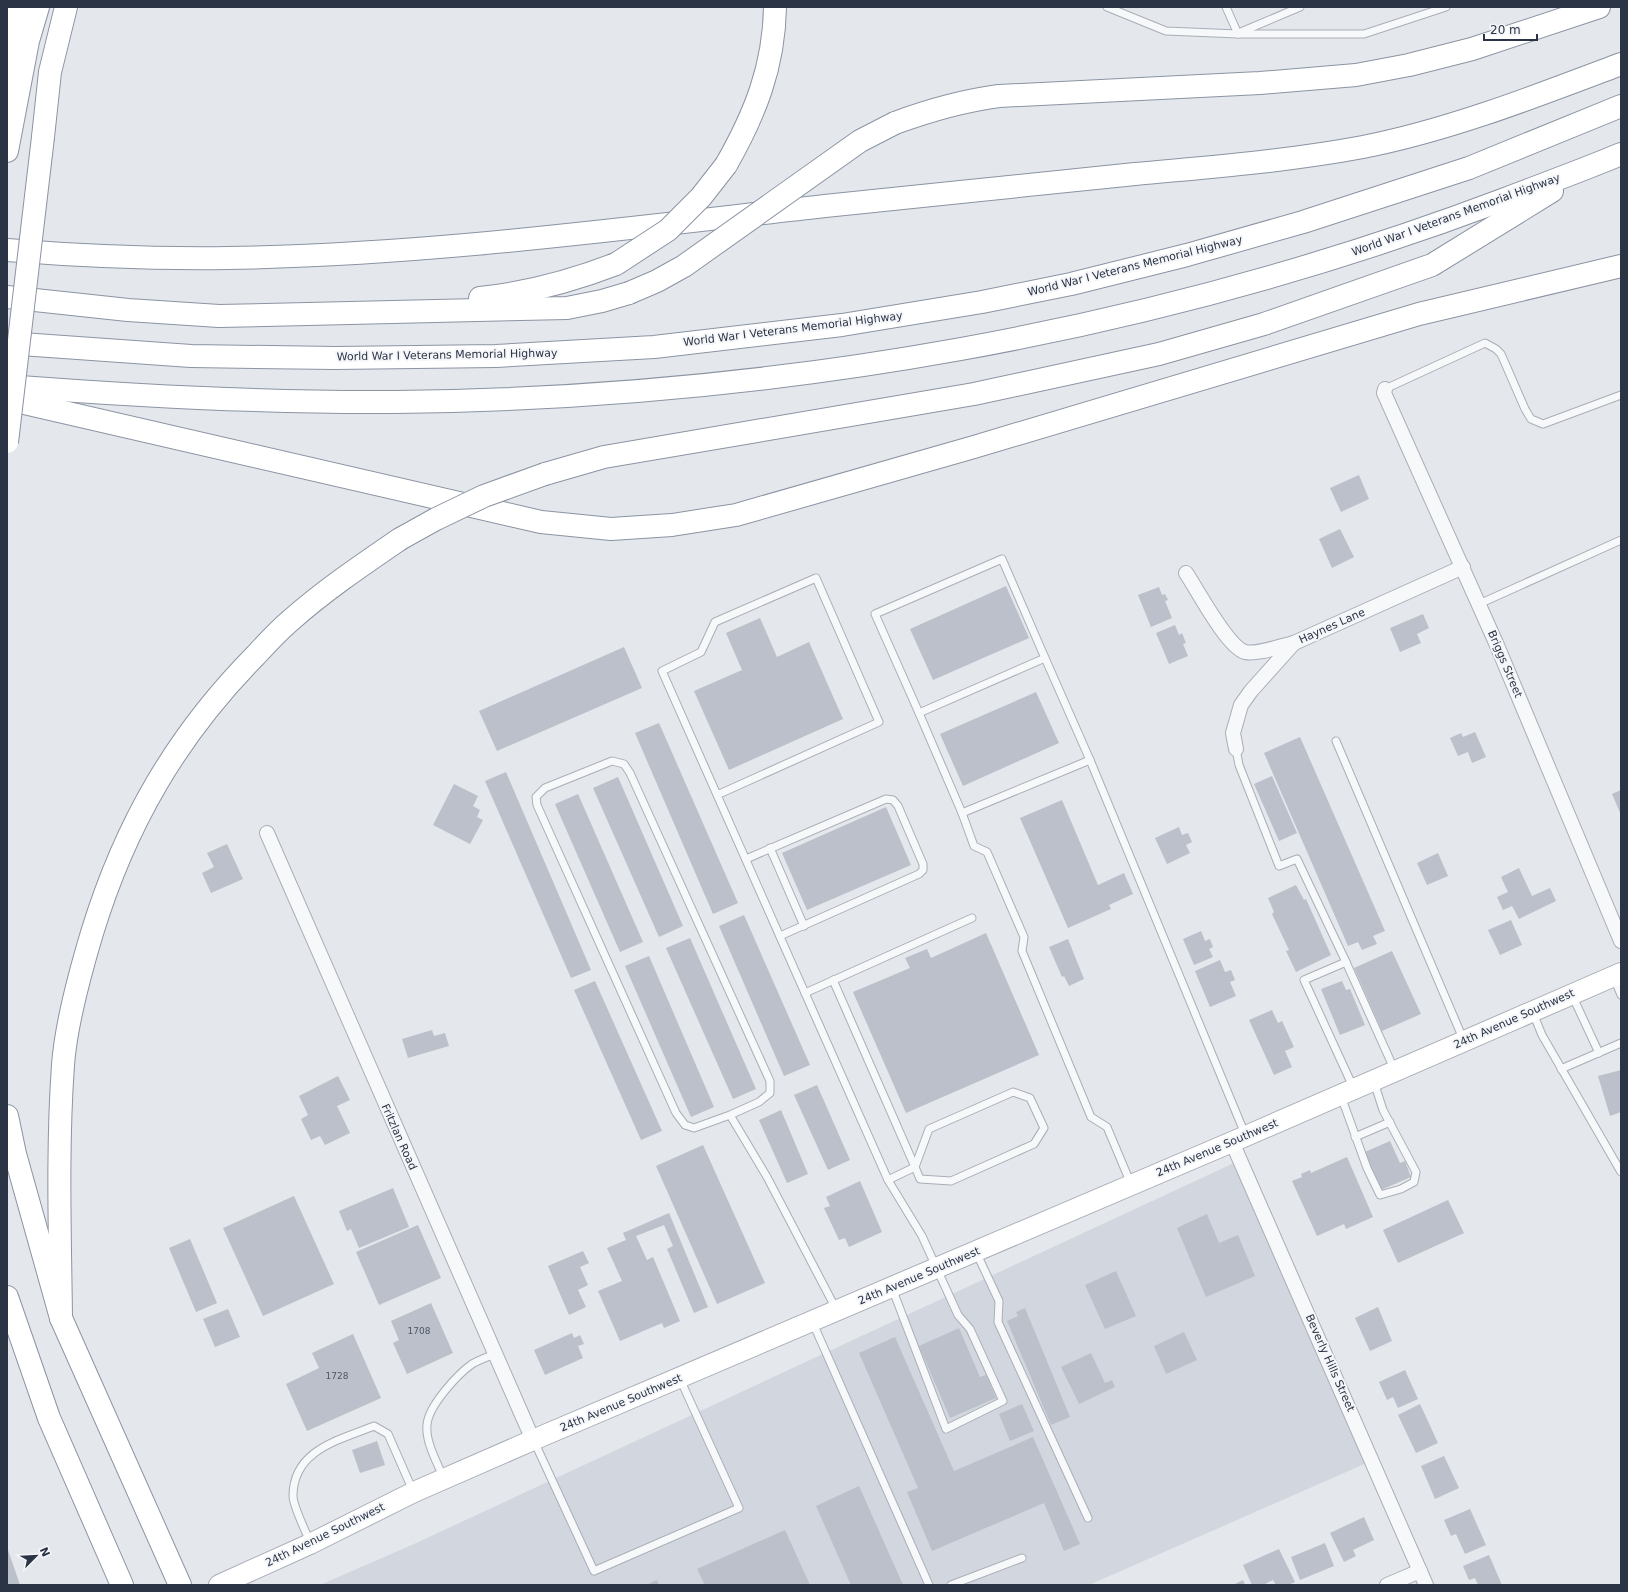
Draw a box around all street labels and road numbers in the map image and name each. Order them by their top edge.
street label: World War I Veterans Memorial Highway [1350,171,1562,259]
street label: World War I Veterans Memorial Highway [1026,233,1244,299]
street label: World War I Veterans Memorial Highway [683,309,904,349]
street label: World War I Veterans Memorial Highway [337,347,558,363]
street label: Haynes Lane [1297,606,1367,646]
street label: Briggs Street [1485,628,1525,700]
street label: 24th Avenue Southwest [1452,986,1577,1052]
street label: Fritzlan Road [379,1102,419,1172]
street label: 24th Avenue Southwest [1154,1116,1280,1180]
street label: 24th Avenue Southwest [856,1244,982,1308]
street label: Beverly Hills Street [1303,1312,1358,1414]
street label: 24th Avenue Southwest [558,1371,684,1435]
street label: 24th Avenue Southwest [263,1500,387,1570]

